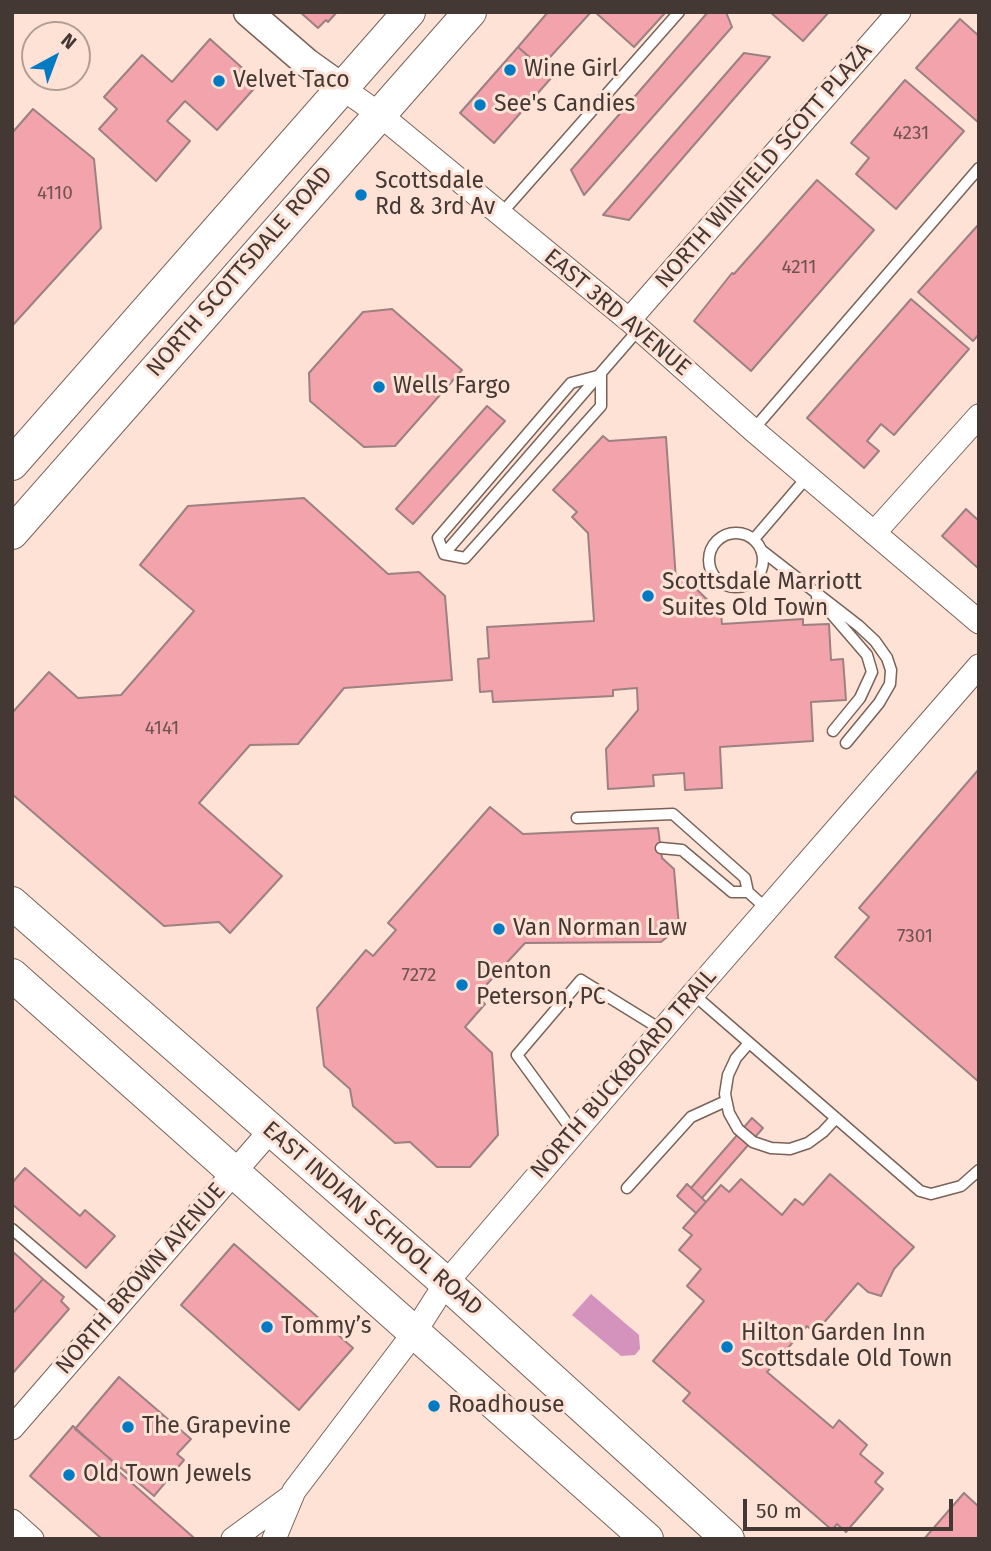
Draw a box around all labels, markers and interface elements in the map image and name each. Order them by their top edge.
north arrow [21,21,91,91]
text: N [56,28,81,54]
street label: NORTH WINFIELD SCOTT PLAZA [650,38,878,294]
place label: Wine Girl [524,56,618,84]
marker: Wine Girl [502,62,518,78]
place label: Velvet Taco [233,67,350,95]
marker: Velvet Taco [211,73,227,89]
place label: See's Candies [494,91,635,119]
marker: See's Candies [472,97,488,113]
house number: 4231 [893,123,929,145]
street label: NORTH SCOTTSDALE ROAD [141,161,339,383]
place label: Scottsdale Rd & 3rd Av [375,168,495,222]
house number: 4110 [37,183,73,205]
marker: Scottsdale Rd & 3rd Av [353,187,369,203]
street label: EAST 3RD AVENUE [538,244,696,382]
house number: 4211 [782,257,816,279]
place label: Wells Fargo [393,373,511,401]
marker: Wells Fargo [371,379,387,395]
place label: Scottsdale Marriott Suites Old Town [662,569,862,623]
marker: Scottsdale Marriott Suites Old Town [640,588,656,604]
house number: 4141 [145,718,179,740]
place label: Van Norman Law [513,915,687,943]
marker: Van Norman Law [491,921,507,937]
house number: 7301 [897,926,933,948]
place label: Denton Peterson, PC [476,958,606,1012]
street label: NORTH BUCKBOARD TRAIL [525,963,723,1185]
house number: 7272 [402,965,436,987]
marker: Denton Peterson, PC [454,977,470,993]
street label: EAST INDIAN SCHOOL ROAD [256,1116,488,1322]
street label: NORTH BROWN AVENUE [50,1178,232,1380]
place label: Tommy’s [281,1313,371,1341]
marker: Tommy’s [259,1319,275,1335]
place label: Hilton Garden Inn Scottsdale Old Town [741,1320,953,1374]
marker: Hilton Garden Inn Scottsdale Old Town [719,1339,735,1355]
place label: Roadhouse [448,1392,565,1420]
marker: Roadhouse [426,1398,442,1414]
place label: The Grapevine [142,1413,291,1441]
marker: The Grapevine [120,1419,136,1435]
place label: Old Town Jewels [83,1461,252,1489]
marker: Old Town Jewels [61,1467,77,1483]
scale bar [746,1484,956,1528]
text: 50 m [756,1498,802,1524]

